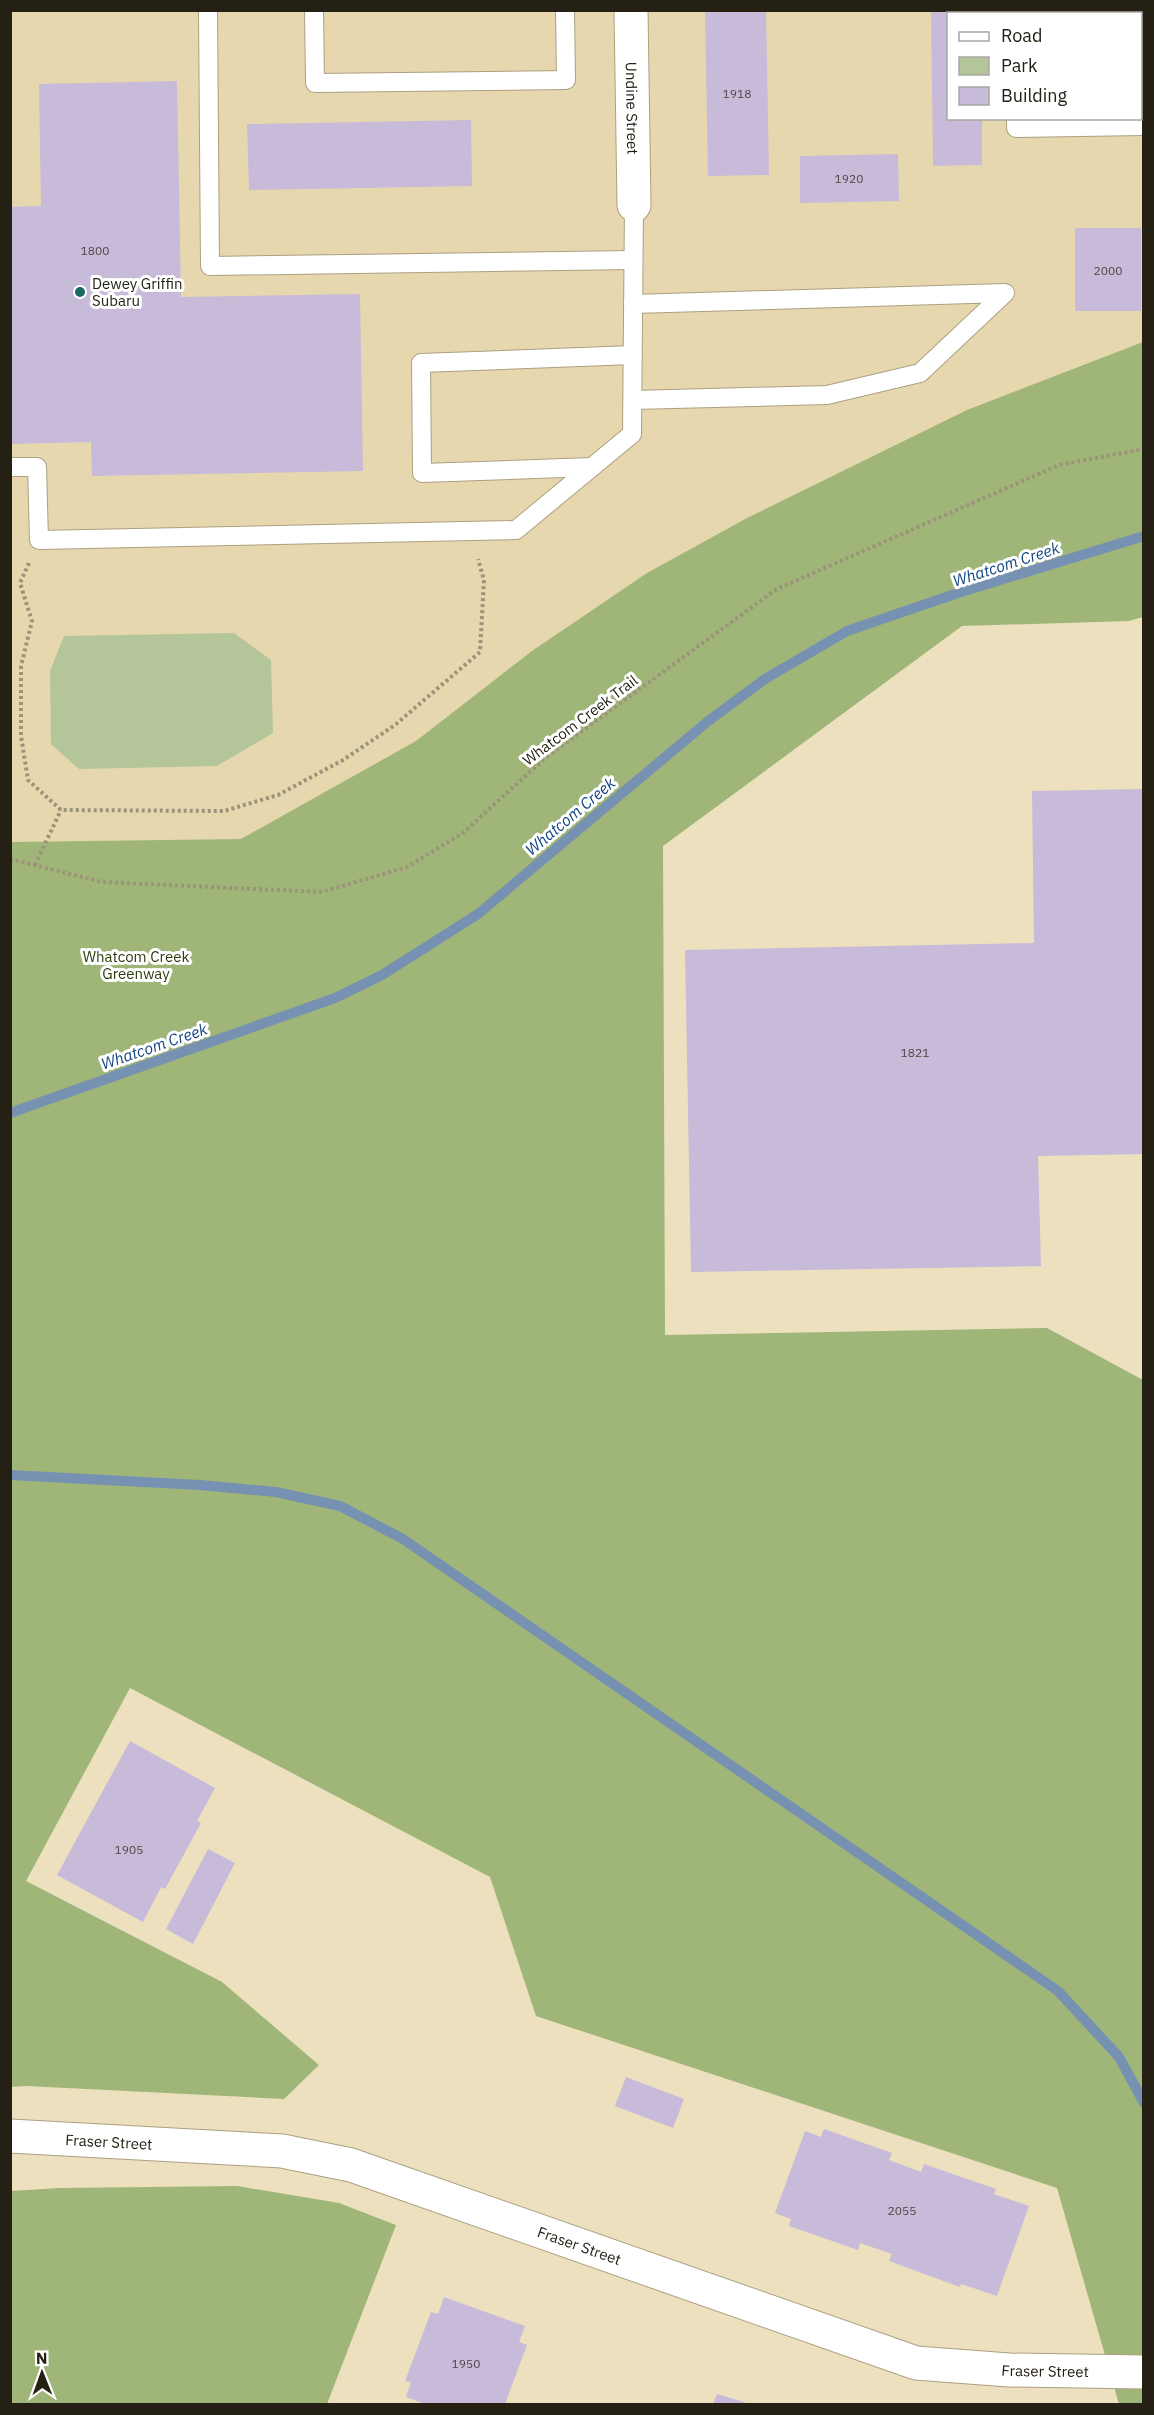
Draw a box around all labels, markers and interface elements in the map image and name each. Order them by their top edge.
legend [947,12,1142,120]
text: Road [1001,24,1042,47]
text: Park [1001,54,1038,77]
street label: Undine Street [622,62,643,154]
text: Building [1001,84,1068,107]
house number: 1918 [723,86,751,101]
house number: 1920 [835,171,863,186]
house number: 1800 [81,243,109,258]
house number: 2000 [1094,263,1122,278]
place label: Dewey Griffin Subaru [92,274,182,310]
marker: Dewey Griffin Subaru [73,285,87,299]
water label: Whatcom Creek [950,537,1063,591]
street label: Whatcom Creek Trail [519,670,641,770]
water label: Whatcom Creek [521,772,620,859]
park label: Whatcom Creek Greenway [83,947,189,983]
water label: Whatcom Creek [98,1018,210,1074]
house number: 1821 [901,1045,929,1060]
house number: 1905 [115,1842,143,1857]
street label: Fraser Street [65,2130,153,2153]
house number: 2055 [888,2203,916,2218]
street label: Fraser Street [535,2222,624,2269]
north arrow [12,2343,72,2403]
text: N [36,2348,48,2368]
house number: 1950 [452,2356,480,2371]
street label: Fraser Street [1001,2360,1089,2381]

